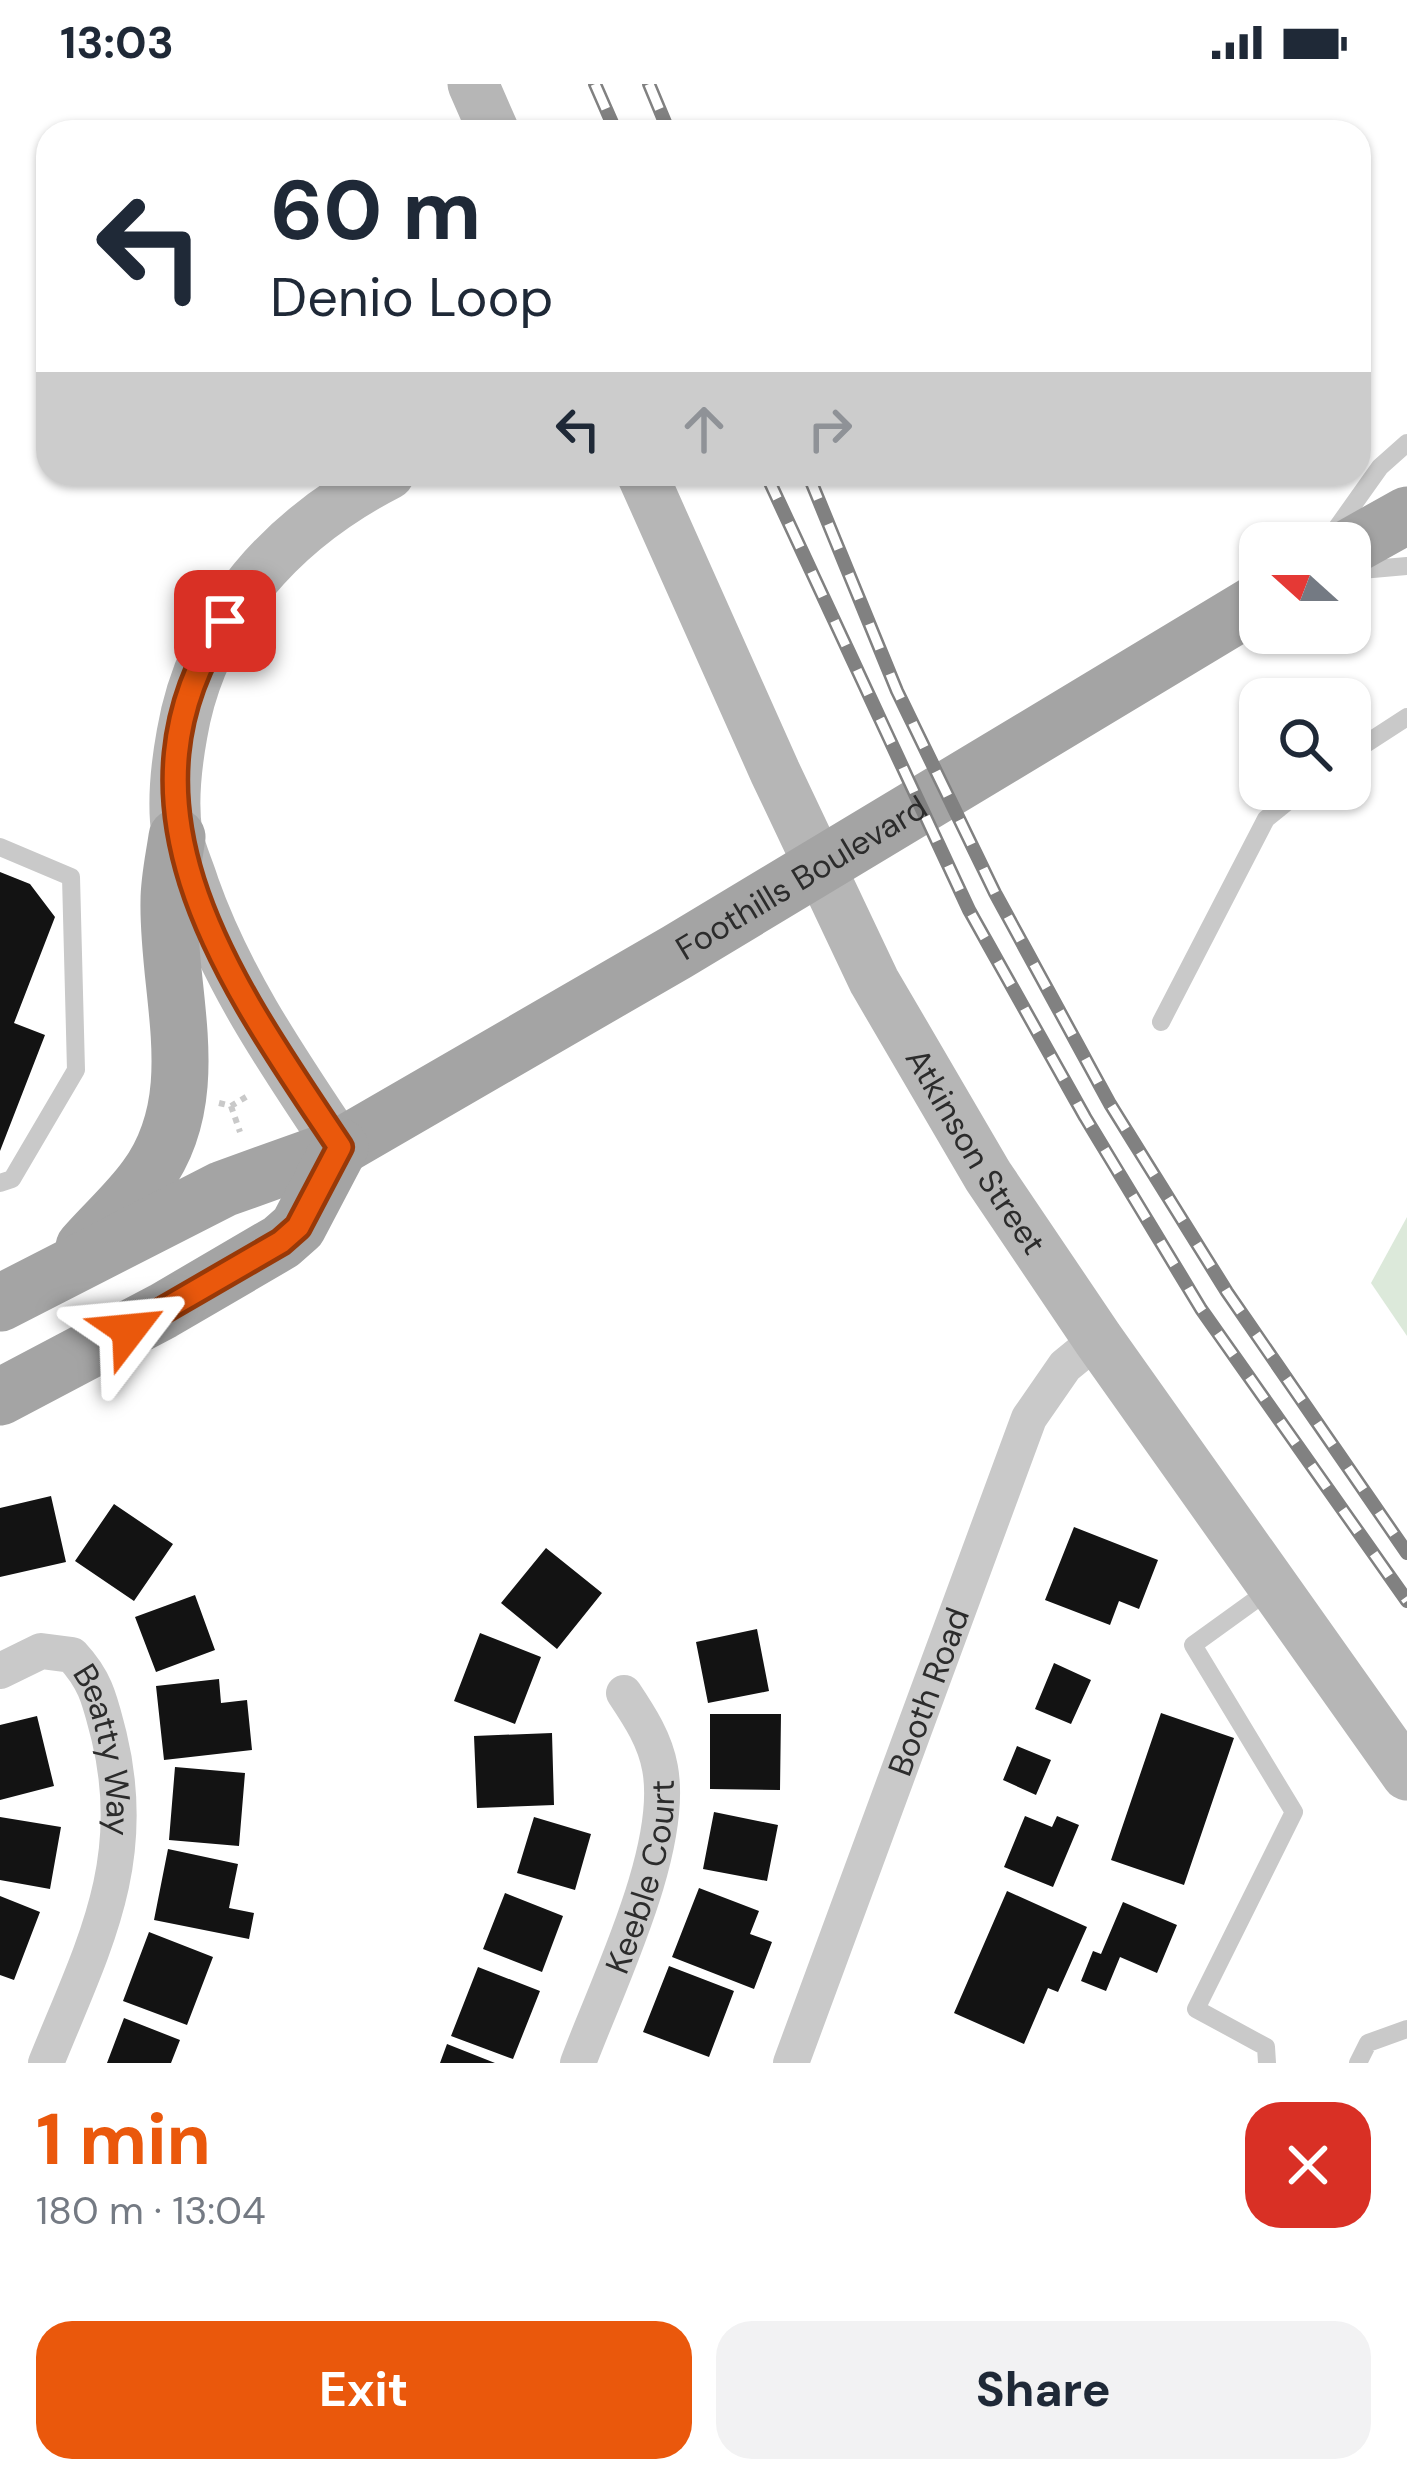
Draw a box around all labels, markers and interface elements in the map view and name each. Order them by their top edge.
text: 13:03 [60,13,174,72]
text: 60 m [270,156,481,265]
icon: left [72,168,228,324]
text: Denio Loop [270,262,553,333]
icon: left [545,396,611,462]
icon: ahead [671,396,737,462]
icon: right [797,396,863,462]
north arrow [1239,522,1371,654]
map controls [1239,522,1371,810]
pin [174,570,276,672]
icon: arrive [192,588,258,654]
button: search [1239,678,1371,810]
street label: Foothills Boulevard [668,785,935,970]
street label: Atkinson Street [896,1040,1056,1263]
position arrow [66,1267,192,1393]
street label: Booth Road [878,1602,979,1782]
street label: Beatty Way [64,1656,140,1837]
street label: Keeble Court [595,1779,684,1980]
text: 1 min [36,2093,211,2186]
button: close [1245,2102,1371,2228]
text: 180 m · 13:04 [36,2185,266,2236]
button: Exit [36,2321,692,2459]
button: Share [716,2321,1371,2459]

